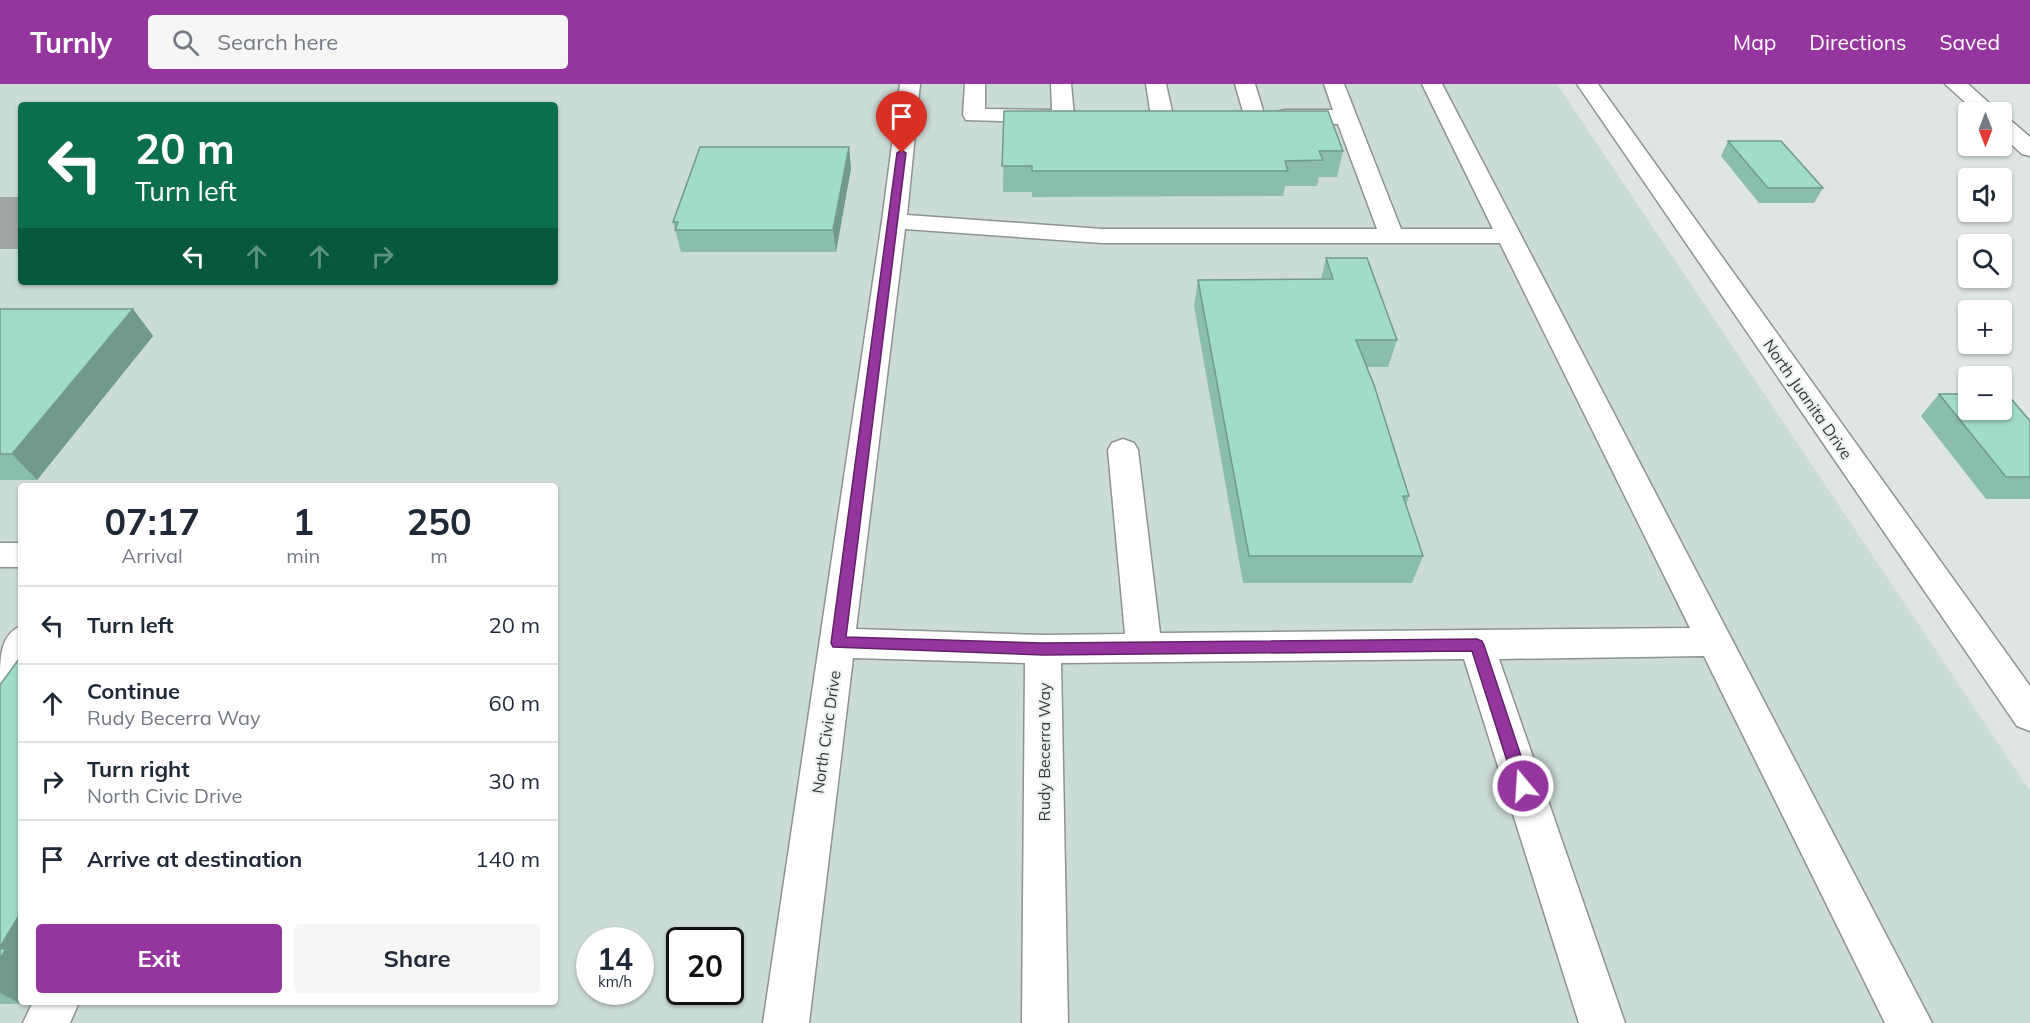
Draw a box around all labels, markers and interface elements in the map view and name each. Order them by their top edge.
search box [148,15,568,69]
text: Turnly [30,25,112,60]
icon: search [169,26,202,59]
text: Search here [217,28,338,56]
text: Map [1733,29,1776,55]
text: Directions [1809,29,1906,55]
text: Saved [1939,29,2000,55]
pin [876,91,927,153]
icon: arrive [885,100,918,133]
north arrow [1958,102,2012,156]
map controls [1958,102,2012,420]
text: 20 m [135,122,235,175]
icon: left [36,126,114,204]
button: sound [1958,168,2012,222]
text: Turn left [135,174,237,208]
button: search [1958,234,2012,288]
icon: left [177,240,210,273]
icon: ahead [240,240,273,273]
icon: ahead [303,240,336,273]
icon: right [366,240,399,273]
button: + [1958,300,2012,354]
street label: North Juanita Drive [1759,335,1857,463]
button: − [1958,366,2012,420]
text: 07:17 [104,499,200,544]
text: 1 [292,499,314,544]
text: 250 [407,499,472,544]
text: Arrival [122,543,183,568]
text: min [286,543,320,568]
text: m [430,543,448,568]
icon: left [36,609,69,642]
text: Turn left [87,611,174,639]
text: 20 m [489,611,540,639]
street label: North Civic Drive [807,669,845,795]
text: Continue [87,677,180,705]
street label: Rudy Becerra Way [1034,682,1054,821]
icon: ahead [36,687,69,720]
text: 60 m [489,689,540,717]
text: Rudy Becerra Way [87,705,261,730]
position arrow [1491,754,1555,818]
text: Turn right [87,755,190,783]
icon: right [36,765,69,798]
text: 30 m [489,767,540,795]
text: North Civic Drive [87,783,242,808]
icon: arrive [36,843,69,876]
text: Arrive at destination [87,845,302,873]
text: 140 m [475,845,540,873]
button: Exit [36,924,282,993]
button: Share [294,924,540,993]
speed limit sign: 20 [666,927,744,1005]
text: 14 [597,940,633,978]
text: km/h [598,972,632,991]

